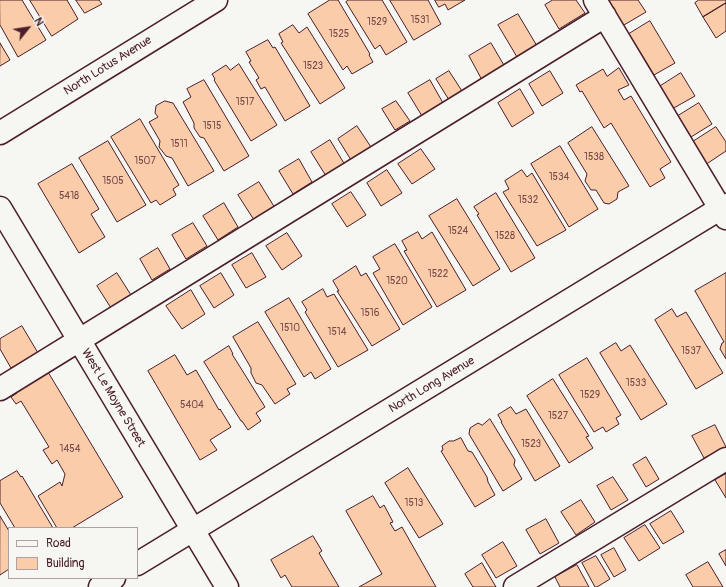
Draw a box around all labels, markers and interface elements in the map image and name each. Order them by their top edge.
north arrow [8,8,48,48]
house number: 1531 [411,14,429,26]
text: N [31,15,46,28]
house number: 1529 [367,16,387,28]
house number: 1525 [329,28,349,40]
street label: North Lotus Avenue [61,33,155,99]
house number: 1523 [303,60,323,72]
house number: 1517 [236,96,254,108]
house number: 1515 [203,120,221,132]
house number: 1511 [170,138,188,150]
house number: 1538 [584,151,604,163]
house number: 1507 [134,155,156,167]
house number: 1534 [549,171,569,183]
house number: 1505 [102,175,124,187]
house number: 5418 [59,190,79,202]
house number: 1532 [518,194,538,206]
house number: 1524 [448,225,468,237]
house number: 1528 [495,230,515,242]
house number: 1522 [428,268,448,280]
house number: 1520 [386,275,408,287]
house number: 1516 [360,307,380,319]
house number: 1510 [280,322,300,334]
house number: 1514 [327,326,347,338]
house number: 1537 [681,345,701,357]
street label: West Le Moyne Street [78,346,148,450]
street label: North Long Avenue [387,354,477,416]
house number: 1533 [626,377,646,389]
house number: 1529 [580,389,600,401]
house number: 5404 [180,399,204,411]
house number: 1527 [548,410,568,422]
house number: 1523 [521,438,541,450]
house number: 1454 [60,443,80,455]
house number: 1513 [405,497,423,509]
legend [8,527,138,579]
text: Road [46,536,71,551]
text: Building [46,556,85,571]

